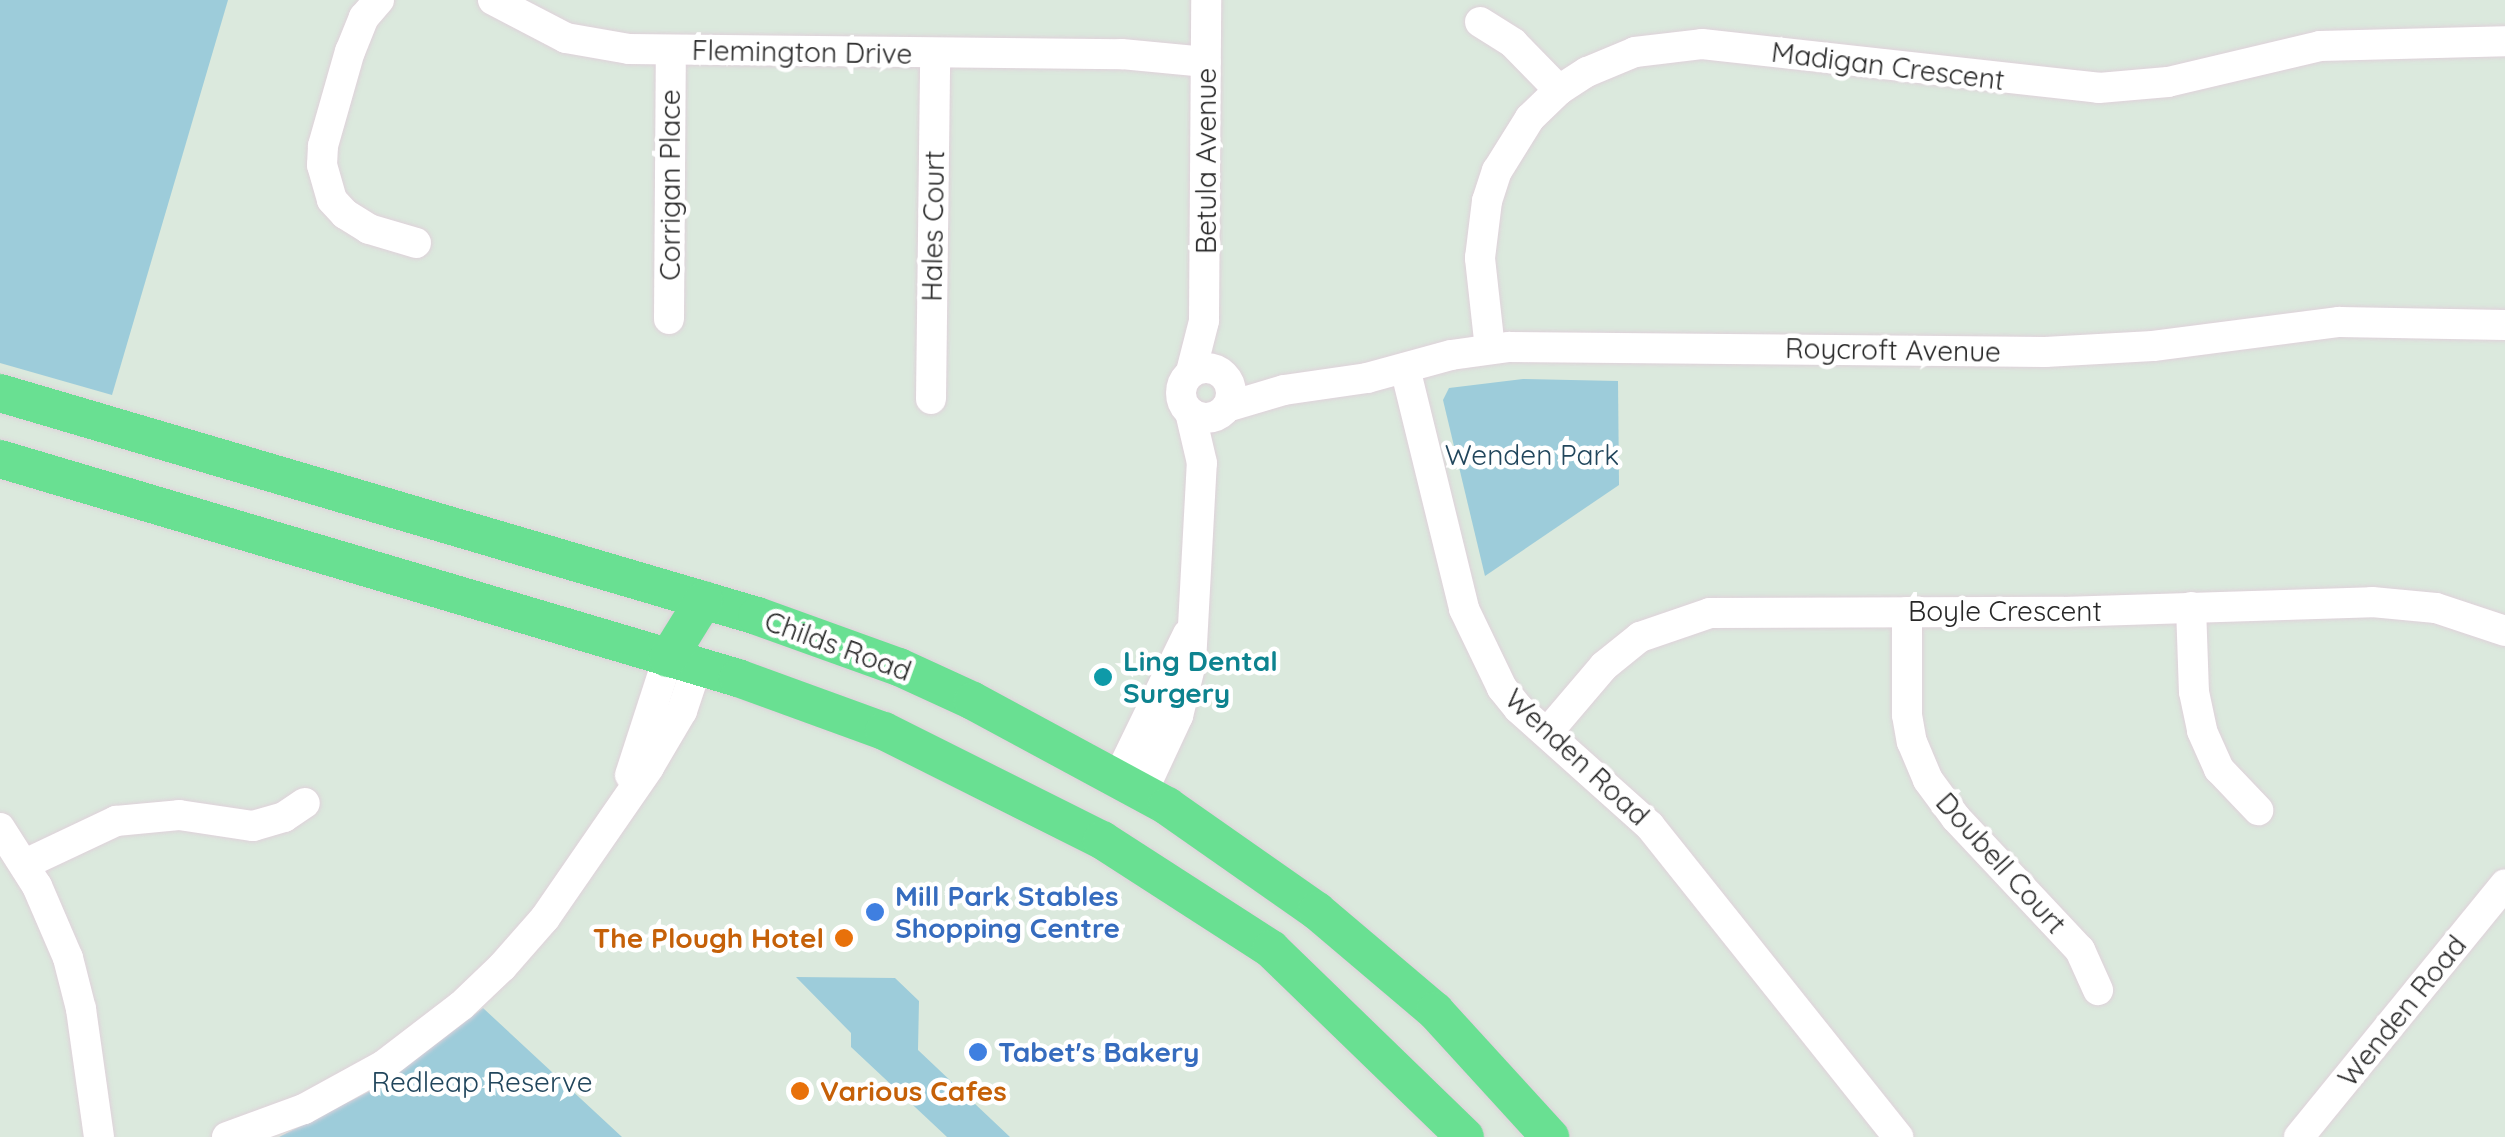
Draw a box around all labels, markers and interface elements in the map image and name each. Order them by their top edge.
street label: Flemington Drive [691,33,913,71]
street label: Madigan Crescent [1770,35,2006,97]
street label: Betula Avenue [1189,68,1223,254]
street label: Corrigan Place [653,89,687,281]
street label: Hales Court [915,150,951,302]
street label: Roycroft Avenue [1785,331,2001,369]
park label: Wenden Park [1445,438,1619,472]
street label: Boyle Crescent [1908,594,2102,628]
street label: Childs Road [760,604,916,688]
place label: Ling Dental Surgery [1123,644,1278,710]
marker: Ling Dental Surgery [1092,666,1114,688]
street label: Wenden Road [1498,682,1656,832]
street label: Doubell Court [1929,786,2073,940]
place label: Mill Park Stables Shopping Centre [895,879,1120,945]
marker: Mill Park Stables Shopping Centre [864,901,886,923]
place label: The Plough Hotel [593,921,824,955]
marker: The Plough Hotel [833,927,855,949]
street label: Wenden Road [2331,929,2473,1093]
place label: Tabet's Bakery [998,1035,1199,1069]
marker: Tabet's Bakery [967,1041,989,1063]
park label: Redleap Reserve [371,1065,593,1099]
place label: Various Cafes [820,1074,1007,1108]
marker: Various Cafes [789,1080,811,1102]

